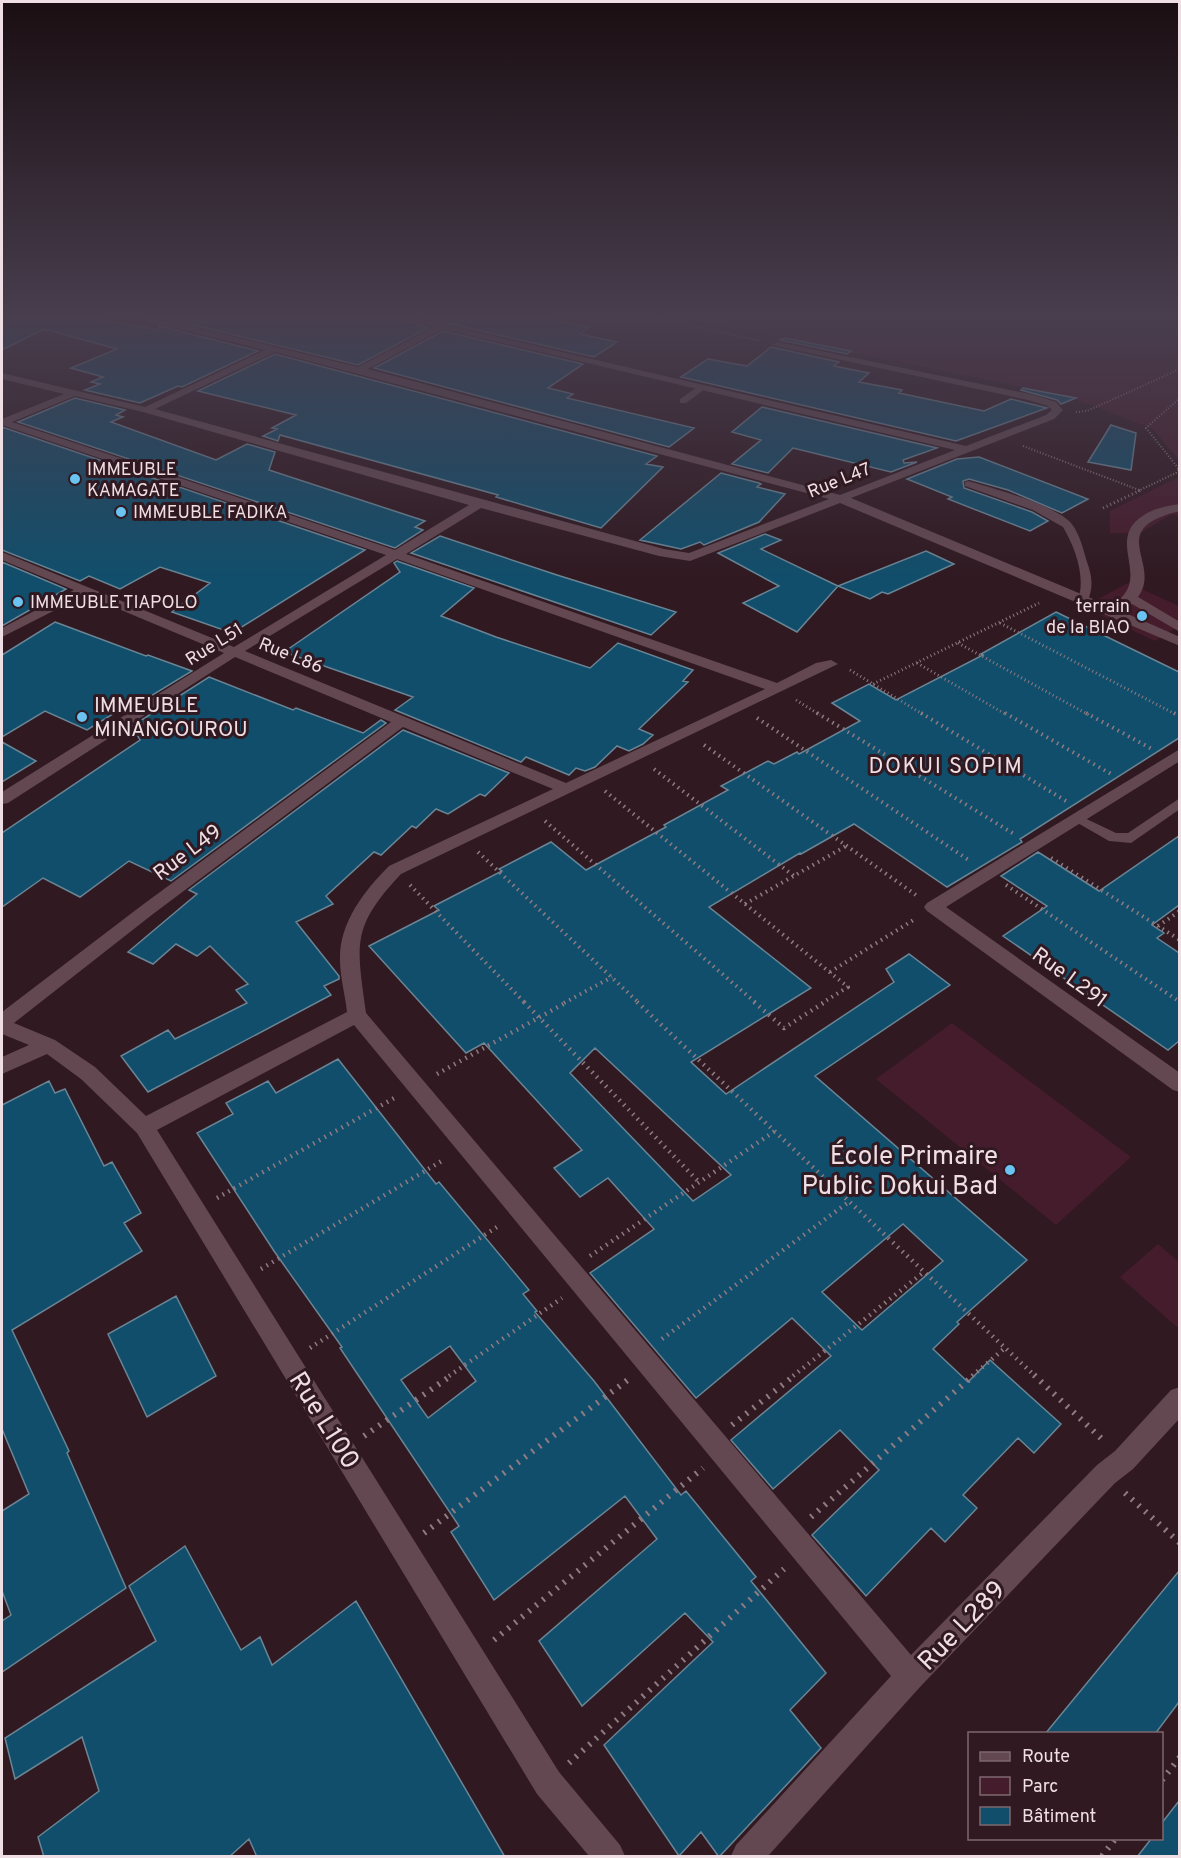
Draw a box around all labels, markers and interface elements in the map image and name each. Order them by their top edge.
street label: Rue L47 [805,458,875,504]
place label: IMMEUBLE KAMAGATE [87,459,180,503]
marker: IMMEUBLE KAMAGATE [68,472,82,486]
place label: IMMEUBLE FADIKA [133,502,288,525]
marker: IMMEUBLE FADIKA [114,505,128,519]
place label: IMMEUBLE TIAPOLO [30,592,198,615]
marker: IMMEUBLE TIAPOLO [11,595,25,609]
place label: terrain de la BIAO [1046,596,1130,640]
marker: terrain de la BIAO [1135,609,1149,623]
street label: Rue L51 [182,619,248,672]
street label: Rue L86 [255,633,326,680]
place label: IMMEUBLE MINANGOUROU [94,693,248,744]
marker: IMMEUBLE MINANGOUROU [75,710,89,724]
district label: DOKUI SOPIM [869,754,1023,781]
street label: Rue L49 [148,819,228,888]
street label: Rue L291 [1026,942,1112,1015]
place label: École Primaire Public Dokui Bad [802,1139,998,1204]
marker: École Primaire Public Dokui Bad [1003,1163,1017,1177]
street label: Rue L100 [280,1366,366,1476]
street label: Rue L289 [912,1575,1014,1679]
legend [968,1732,1163,1840]
text: Route [1022,1746,1070,1769]
text: Parc [1022,1776,1058,1799]
text: Bâtiment [1022,1806,1096,1829]

